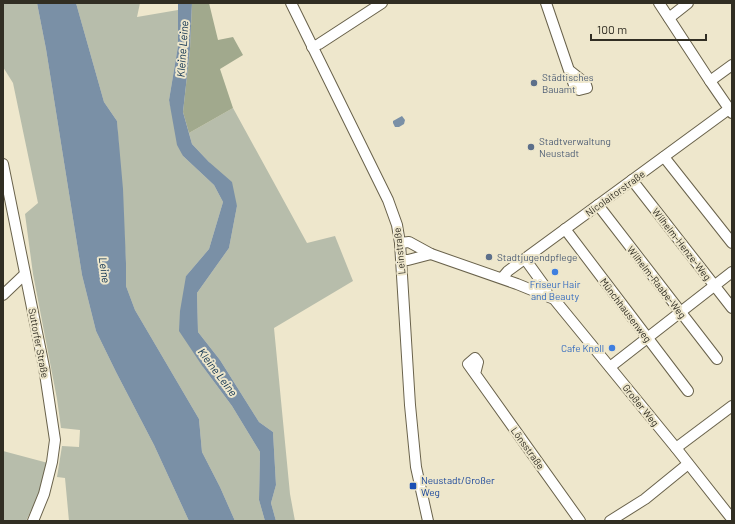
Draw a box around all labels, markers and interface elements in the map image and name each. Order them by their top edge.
scale bar [591,16,706,42]
water label: Kleine Leine [174,20,190,78]
text: 100 m [597,22,627,36]
place label: Städtisches Bauamt [542,71,594,95]
marker: Städtisches Bauamt [529,78,539,88]
place label: Stadtverwaltung Neustadt [539,135,611,159]
marker: Stadtverwaltung Neustadt [526,142,536,152]
street label: Nicolaitorstraße [583,167,647,219]
street label: Wilhelm-Henze-Weg [650,205,714,283]
street label: Leinstraße [391,227,407,275]
street label: Wilhelm-Raabe-Weg [625,243,689,321]
place label: Stadtjugendpflege [497,251,577,263]
marker: Stadtjugendpflege [484,252,494,262]
water label: Leine [97,256,113,284]
marker: Friseur Hair and Beauty [550,267,560,277]
street label: Münchhausenweg [598,275,654,345]
place label: Friseur Hair and Beauty [530,278,581,302]
street label: Suttorfer Straße [26,307,52,379]
place label: Cafe Knoll [561,342,604,354]
marker: Cafe Knoll [607,343,617,353]
water label: Kleine Leine [196,345,240,399]
street label: Großer Weg [620,382,662,428]
street label: Lönsstraße [509,425,547,471]
place label: Neustadt/Großer Weg [421,474,495,498]
marker: Neustadt/Großer Weg [408,481,418,491]

